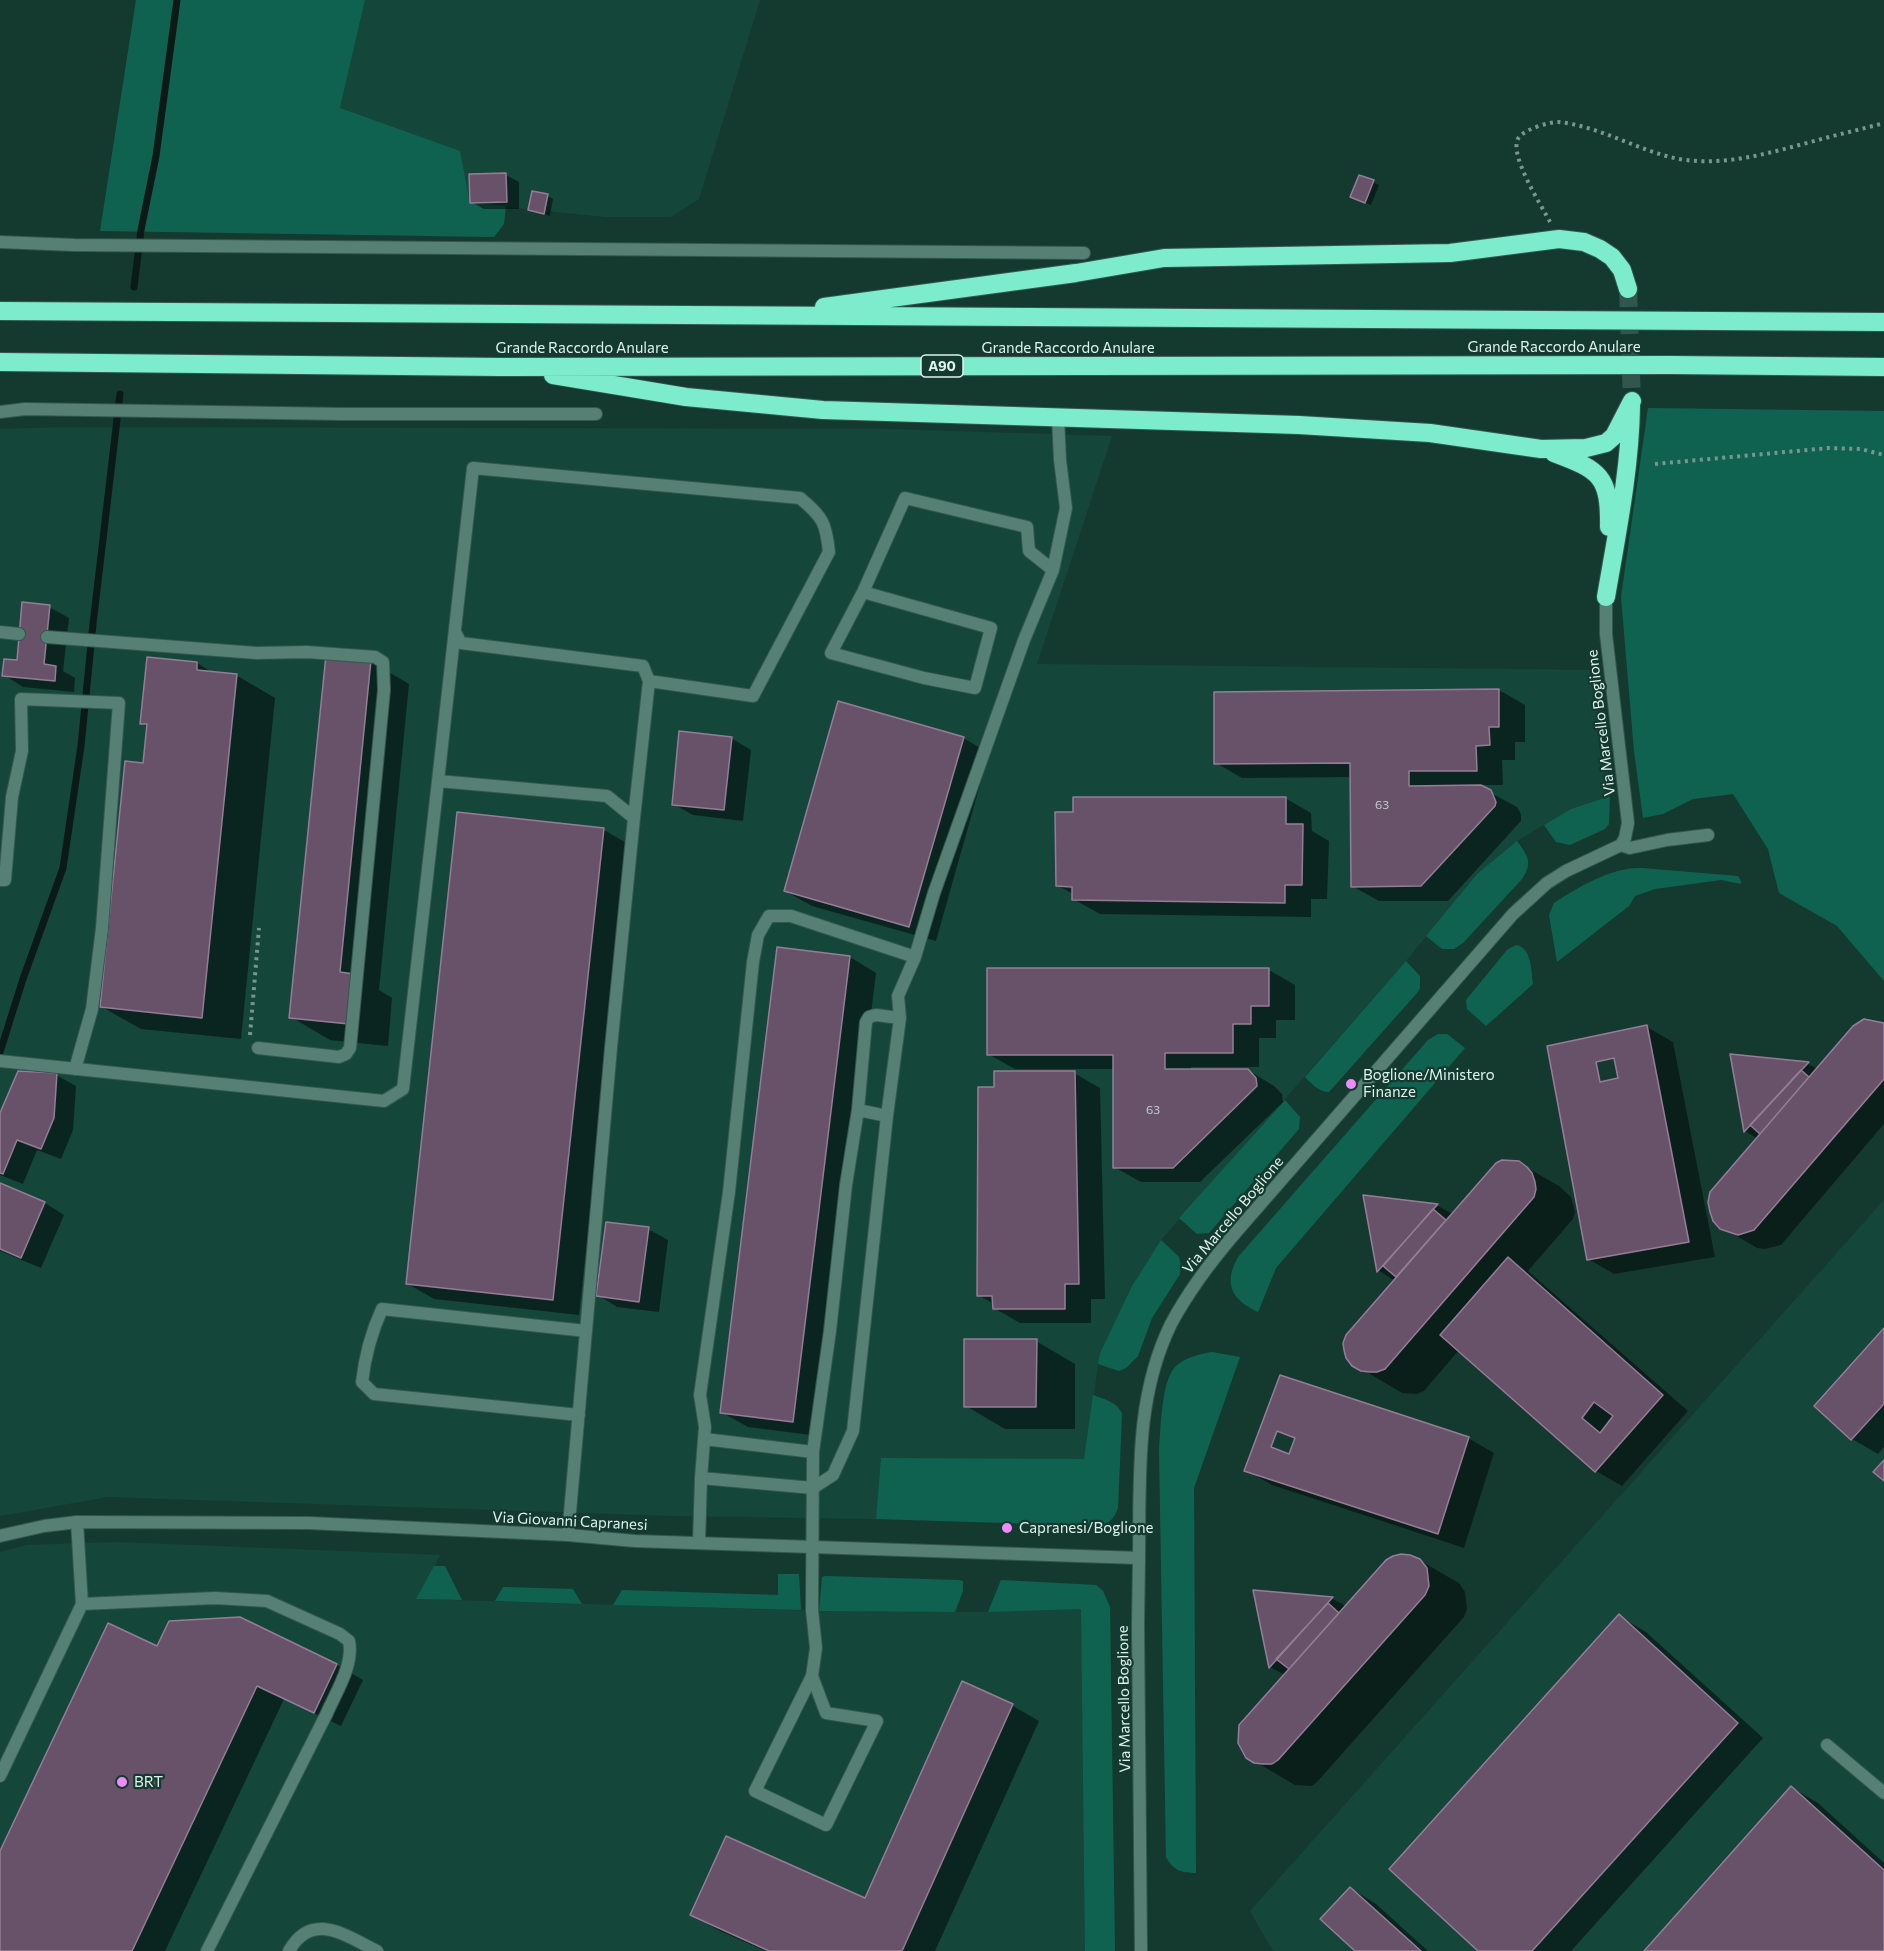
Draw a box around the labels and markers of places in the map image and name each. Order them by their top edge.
place label: Boglione/Ministero Finanze [1363,1066,1495,1101]
marker: Boglione/Ministero Finanze [1344,1077,1358,1091]
place label: Capranesi/Boglione [1019,1519,1153,1537]
marker: Capranesi/Boglione [1000,1521,1014,1535]
place label: BRT [134,1773,163,1791]
marker: BRT [115,1775,129,1789]

